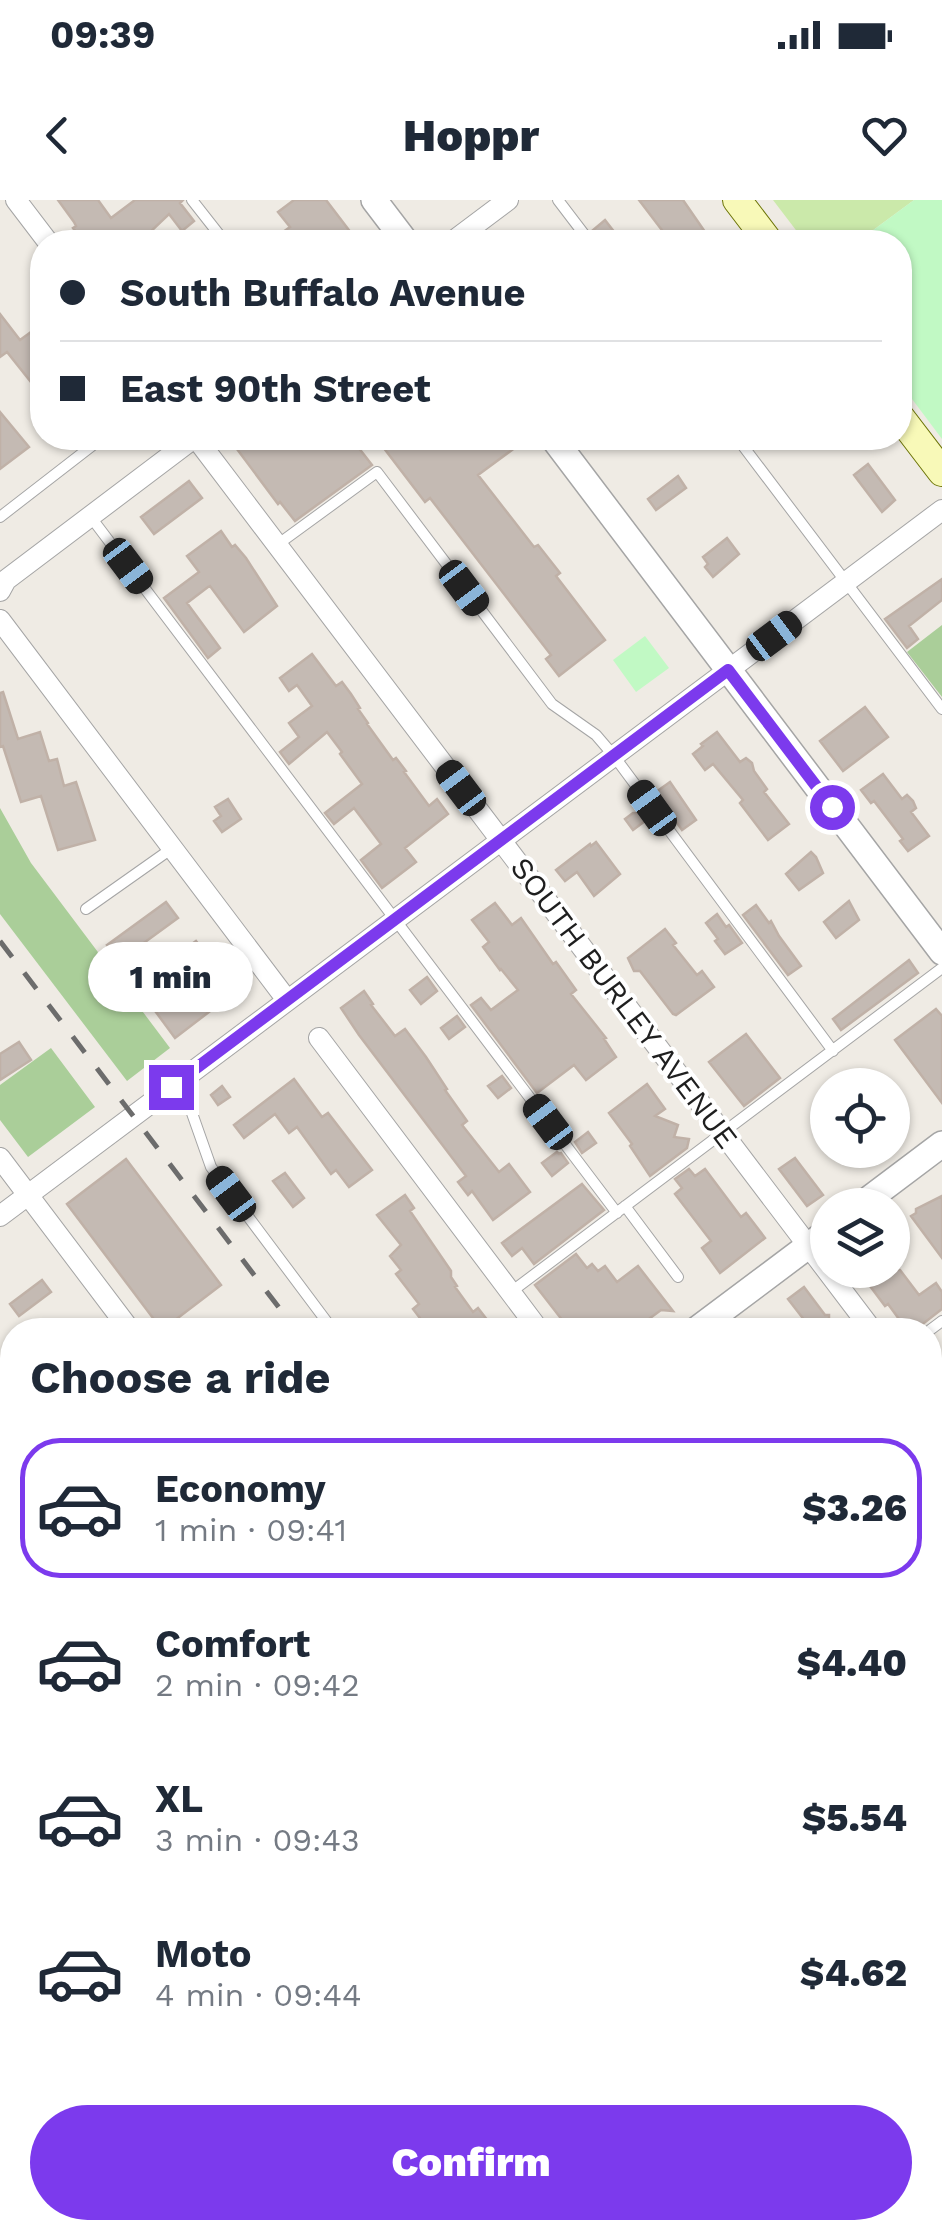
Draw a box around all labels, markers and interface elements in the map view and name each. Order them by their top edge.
text: 09:39 [50,13,155,57]
icon: back [30,108,85,163]
icon: heart [857,108,912,163]
text: Hoppr [403,109,539,162]
text: South Buffalo Avenue [120,271,526,315]
text: East 90th Street [120,367,431,411]
car [98,533,158,599]
car [434,555,494,621]
car [741,606,807,666]
car [431,755,491,821]
car [622,775,682,841]
route start [810,785,855,830]
street label: SOUTH BURLEY AVENUE [504,850,745,1155]
callout: 1 min [89,942,254,1012]
text: 1 min [129,958,212,996]
route end [149,1065,194,1110]
map controls [810,1068,910,1288]
button: locate [810,1068,910,1168]
car [518,1089,578,1155]
car [201,1161,261,1227]
button: layers [810,1188,910,1288]
text: Choose a ride [30,1351,330,1404]
icon: car [35,1463,125,1553]
text: Economy [155,1467,326,1511]
text: $3.26 [802,1486,907,1530]
text: 1 min · 09:41 [155,1511,347,1549]
icon: car [35,1618,125,1708]
text: Comfort [155,1622,310,1666]
text: $4.40 [796,1641,907,1685]
text: 2 min · 09:42 [155,1666,360,1704]
icon: car [35,1773,125,1863]
text: XL [155,1777,203,1821]
text: $5.54 [802,1796,907,1840]
text: 3 min · 09:43 [155,1821,360,1859]
icon: car [35,1928,125,2018]
text: Moto [155,1932,251,1976]
text: $4.62 [800,1951,907,1995]
text: 4 min · 09:44 [155,1976,362,2014]
button: Confirm [30,2105,912,2220]

